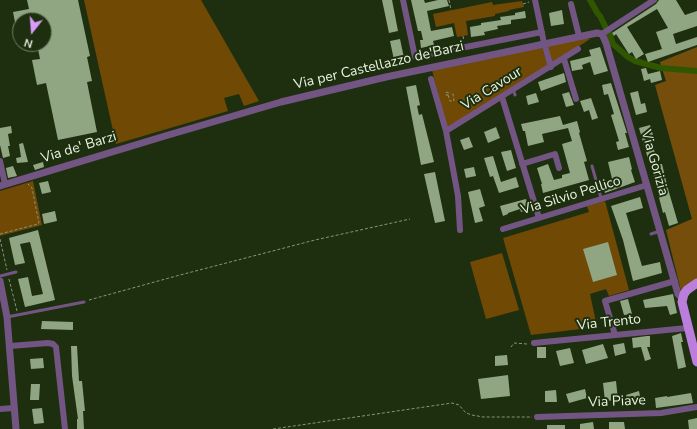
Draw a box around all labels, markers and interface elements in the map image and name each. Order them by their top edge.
north arrow [12,12,52,52]
text: N [23,35,35,51]
street label: Via per Castellazzo de'Barzi [292,38,466,94]
street label: Via Cavour [459,64,525,114]
street label: Via Gorizia [637,128,671,198]
street label: Via de' Barzi [39,129,119,167]
street label: Via Silvio Pellico [519,173,623,219]
street label: Via Trento [576,311,642,335]
street label: Via Piave [588,393,646,411]

